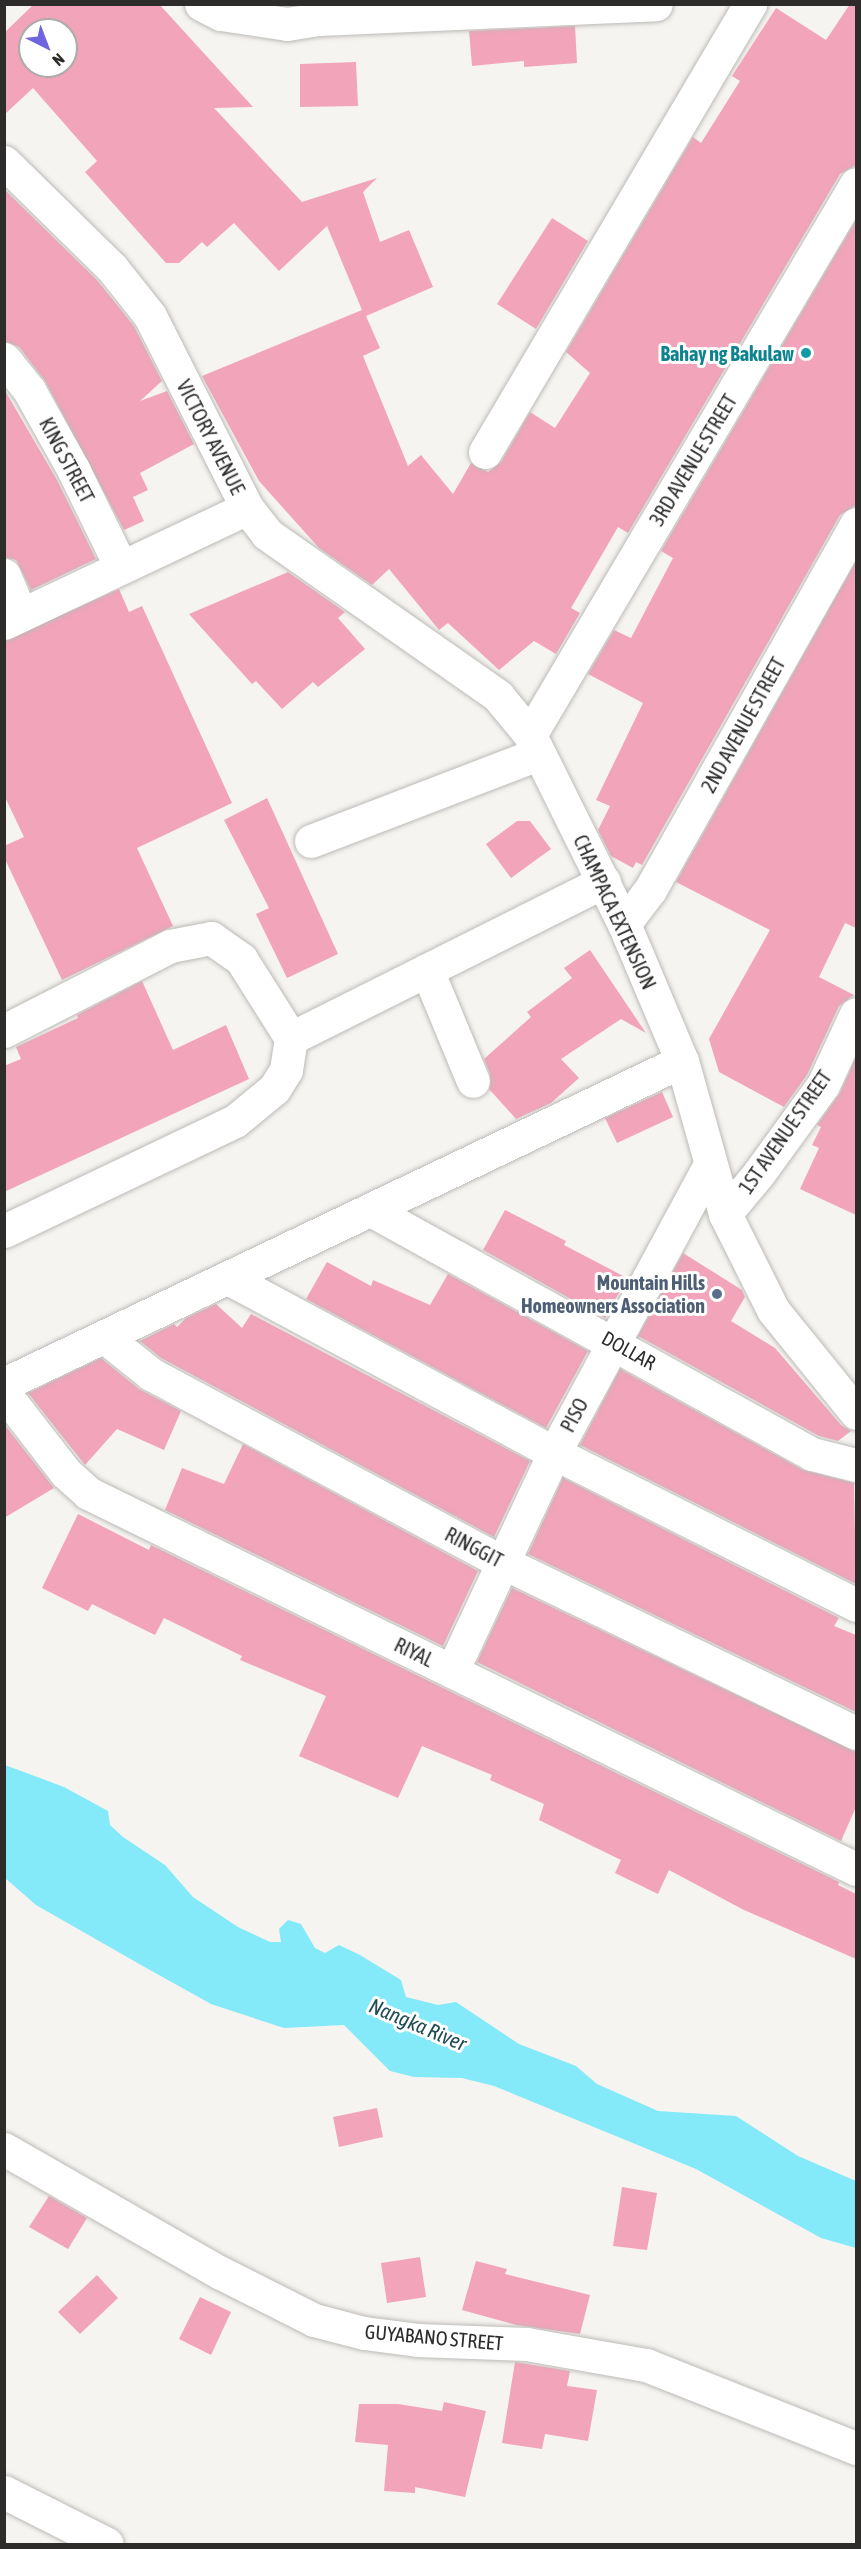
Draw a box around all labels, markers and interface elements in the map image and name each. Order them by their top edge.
north arrow [18,18,78,78]
text: N [49,50,68,70]
place label: Bahay ng Bakulaw [660,341,794,365]
marker: Bahay ng Bakulaw [799,346,813,360]
street label: VICTORY AVENUE [172,376,250,498]
street label: 3RD AVENUE STREET [644,390,742,530]
street label: KING STREET [35,413,99,507]
street label: 2ND AVENUE STREET [696,653,790,797]
street label: CHAMPACA EXTENSION [569,831,661,993]
street label: 1ST AVENUE STREET [734,1066,836,1198]
place label: Mountain Hills Homeowners Association [521,1270,705,1317]
marker: Mountain Hills Homeowners Association [710,1287,724,1301]
street label: DOLLAR [598,1325,660,1375]
street label: PISO [555,1394,593,1436]
street label: RINGGIT [441,1522,507,1572]
street label: RIYAL [391,1632,437,1672]
water label: Nangka River [366,1992,470,2056]
street label: GUYABANO STREET [364,2319,504,2355]

